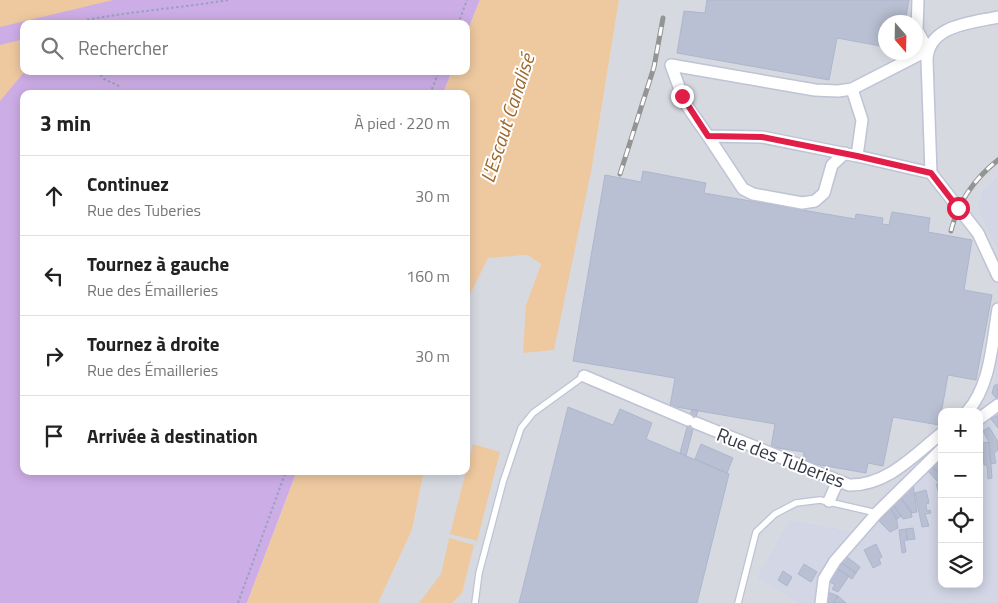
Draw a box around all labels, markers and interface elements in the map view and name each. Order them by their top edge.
north arrow [878,15,923,60]
search box [20,20,470,75]
text: Rechercher [78,33,168,62]
icon: search [38,34,66,62]
water label: L'Escaut Canalisé [472,48,543,186]
route end [671,85,694,108]
text: 3 min [40,107,91,139]
text: À pied · 220 m [354,111,450,135]
text: Continuez [87,169,169,198]
icon: ahead [40,182,68,210]
text: 30 m [415,184,450,208]
route start [947,197,970,220]
text: Rue des Tuberies [87,198,201,222]
text: Tournez à gauche [87,249,229,278]
icon: left [40,262,68,290]
text: 160 m [406,264,450,288]
text: Rue des Émailleries [87,278,218,302]
text: Tournez à droite [87,329,219,358]
icon: right [40,342,68,370]
text: 30 m [415,344,450,368]
text: Rue des Émailleries [87,358,218,382]
map controls [938,408,983,588]
button: + [938,408,983,453]
street label: Rue des Tuberies [713,419,850,495]
text: Arrivée à destination [87,421,258,450]
icon: arrive [40,422,68,450]
button: − [938,453,983,498]
button: locate [938,498,983,543]
button: layers [938,543,983,588]

